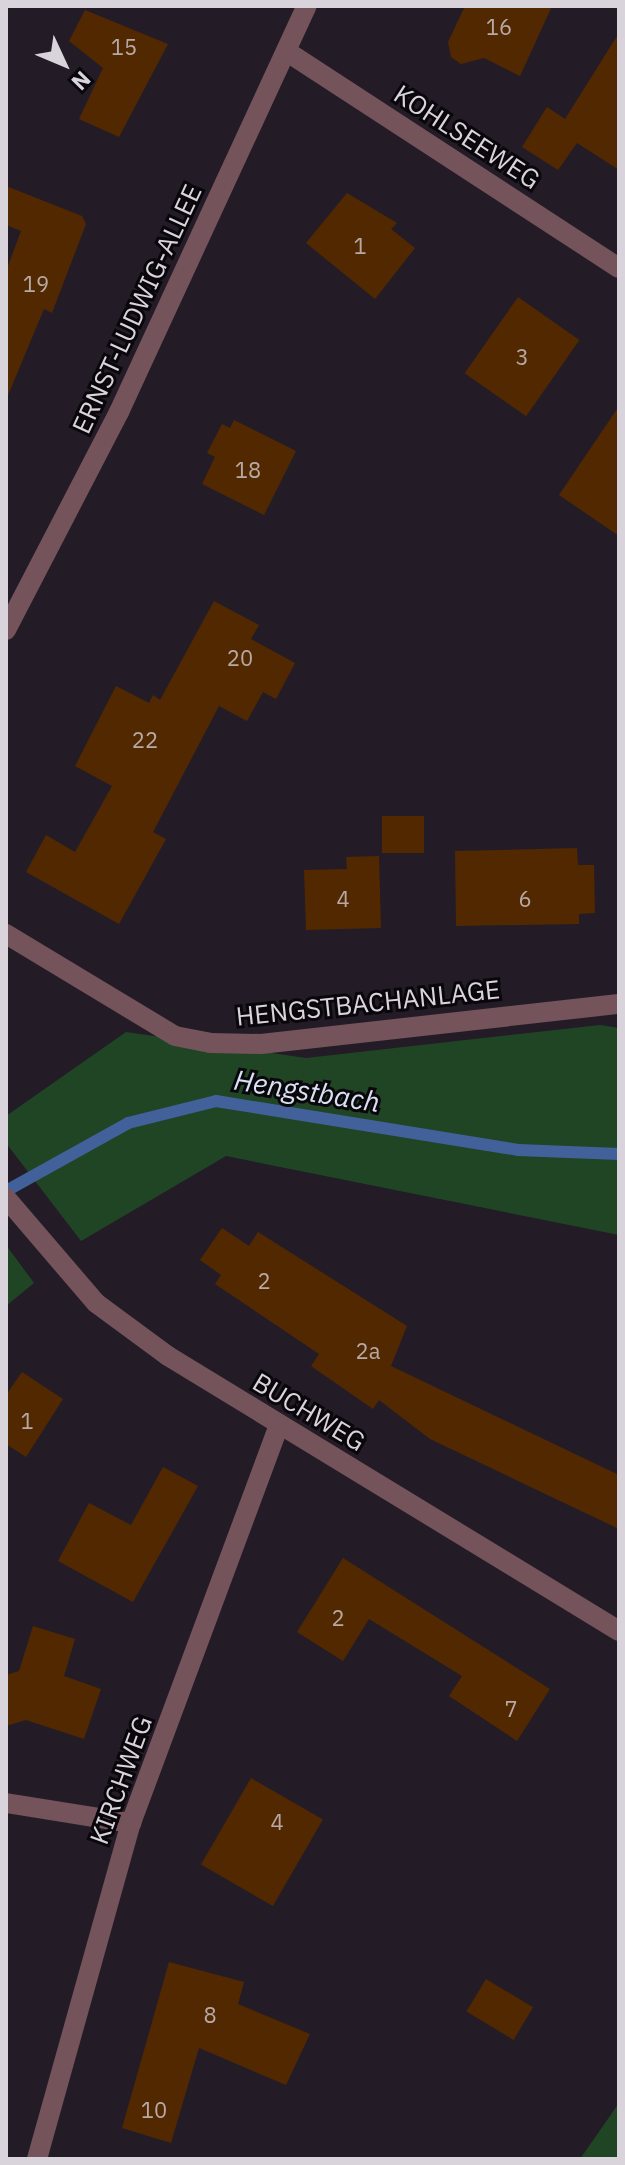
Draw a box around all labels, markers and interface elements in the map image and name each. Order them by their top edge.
house number: 16 [486,14,512,40]
north arrow [24,24,104,104]
house number: 15 [111,34,137,60]
text: N [66,65,98,97]
street label: KOHLSEEWEG [388,78,546,196]
street label: ERNST-LUDWIG-ALLEE [66,180,208,438]
house number: 1 [353,233,367,259]
house number: 19 [23,271,49,297]
house number: 3 [515,344,529,370]
house number: 18 [235,457,261,483]
house number: 20 [227,645,253,671]
house number: 22 [132,727,158,753]
house number: 4 [336,886,350,912]
house number: 6 [518,886,532,912]
street label: HENGSTBACHANLAGE [234,974,502,1032]
water label: Hengstbach [232,1063,382,1119]
house number: 2 [257,1268,271,1294]
house number: 2a [356,1338,380,1364]
street label: BUCHWEG [247,1366,371,1458]
house number: 1 [20,1408,34,1434]
house number: 2 [331,1605,345,1631]
house number: 7 [504,1696,518,1722]
street label: KIRCHWEG [83,1712,159,1848]
house number: 4 [270,1809,284,1835]
house number: 8 [203,2002,217,2028]
house number: 10 [141,2097,167,2123]

